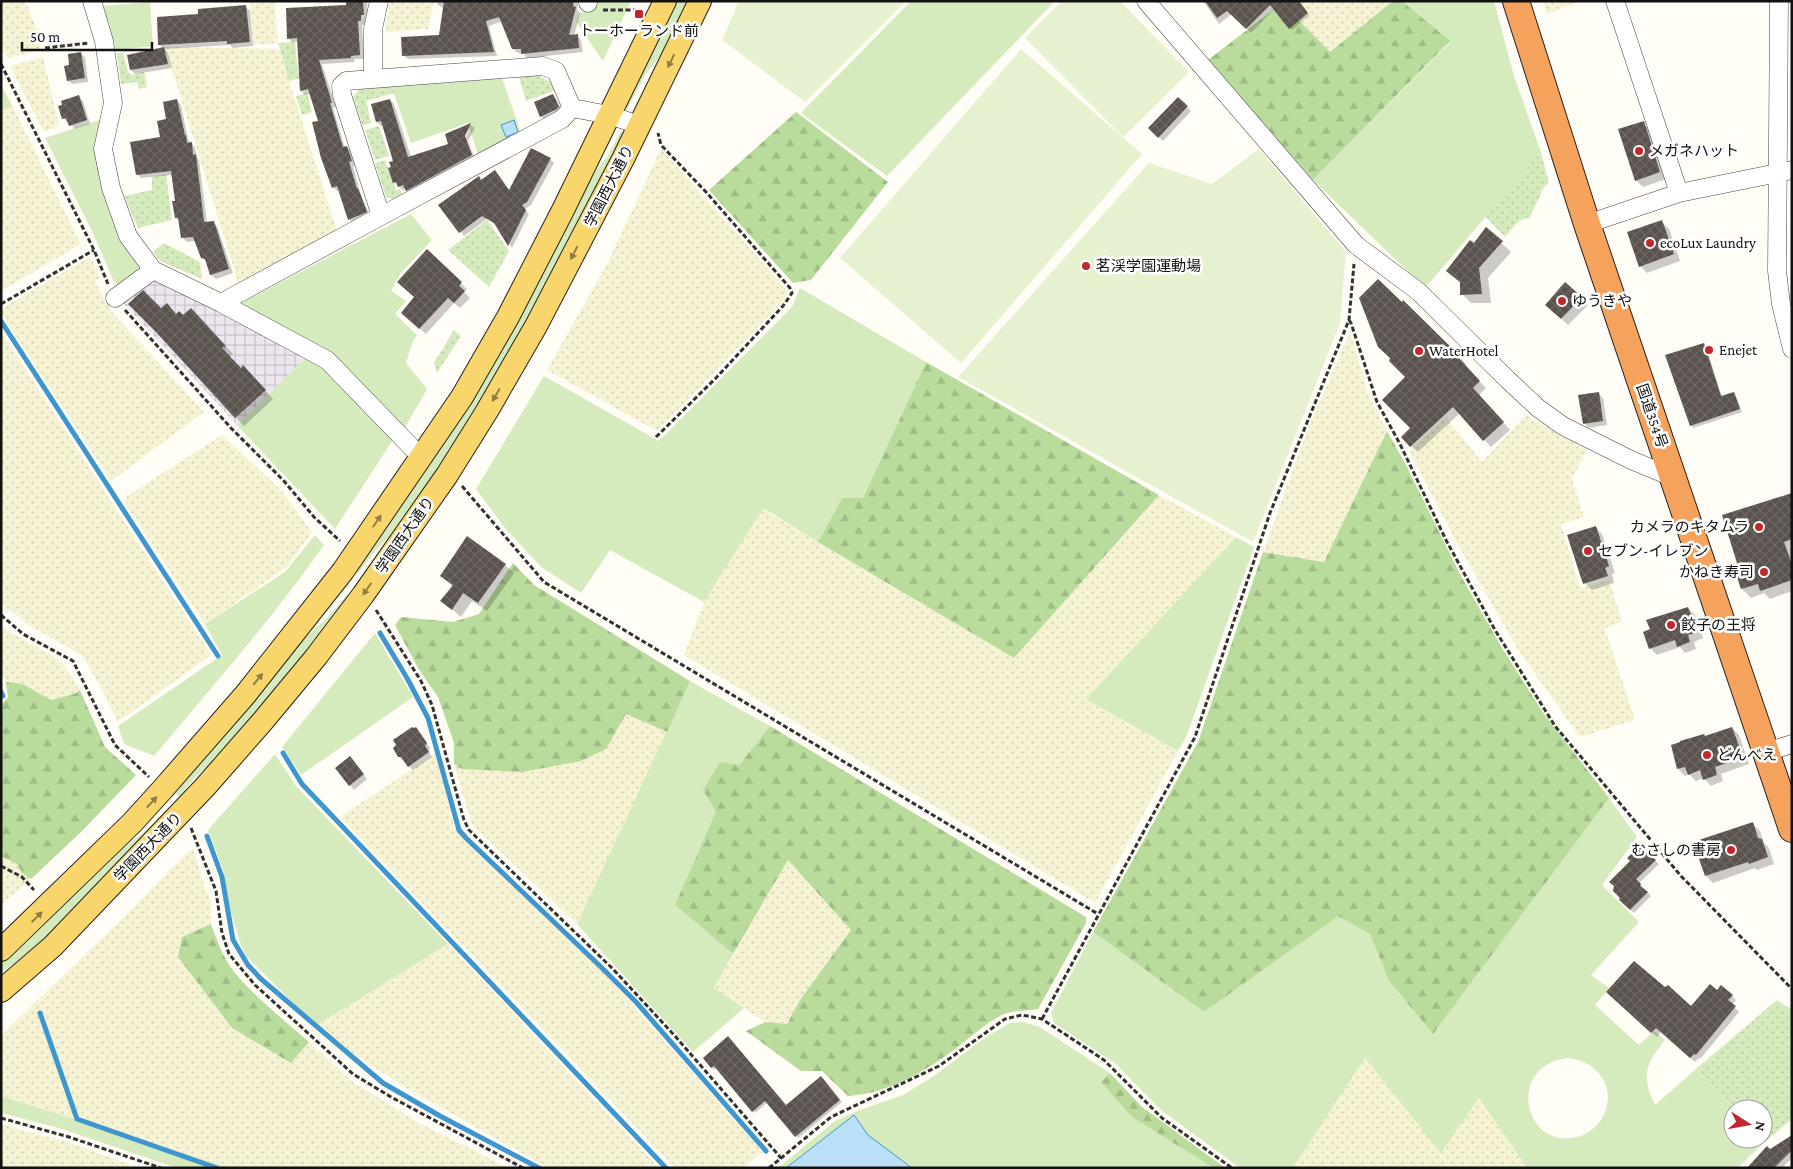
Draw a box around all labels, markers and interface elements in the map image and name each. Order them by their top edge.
marker: トーホーランド前 [633,8,645,20]
scale bar [22,20,152,52]
place label: トーホーランド前 [579,23,699,39]
text: 50 m [30,29,60,45]
one-way arrow [666,54,674,68]
street label: 学園西大通り [581,142,637,230]
place label: メガネハット [1649,143,1739,159]
marker: メガネハット [1633,145,1645,157]
place label: ecoLux Laundry [1660,235,1756,252]
marker: ecoLux Laundry [1644,237,1656,249]
one-way arrow [570,246,578,260]
place label: 茗渓学園運動場 [1096,258,1201,274]
marker: 茗渓学園運動場 [1080,260,1092,272]
place label: ゆうきや [1572,293,1632,309]
marker: ゆうきや [1556,295,1568,307]
place label: Enejet [1719,342,1758,359]
place label: WaterHotel [1429,343,1499,359]
marker: Enejet [1703,344,1715,356]
marker: WaterHotel [1413,345,1425,357]
street label: 国道354号 [1634,382,1670,450]
one-way arrow [492,388,500,403]
street label: 学園西大通り [373,494,437,576]
one-way arrow [372,514,382,528]
place label: カメラのキタムラ [1630,519,1749,535]
marker: カメラのキタムラ [1753,521,1765,533]
place label: セブン-イレブン [1598,543,1708,559]
marker: セブン-イレブン [1582,545,1594,557]
place label: かねき寿司 [1679,564,1754,580]
marker: かねき寿司 [1758,566,1770,578]
one-way arrow [362,582,372,596]
place label: 餃子の王将 [1681,617,1756,633]
marker: 餃子の王将 [1665,619,1677,631]
one-way arrow [252,672,263,685]
place label: どんべえ [1717,747,1777,763]
marker: どんべえ [1701,749,1713,761]
one-way arrow [146,796,158,808]
street label: 学園西大通り [111,809,185,885]
place label: むさしの書房 [1631,842,1721,858]
marker: むさしの書房 [1725,844,1737,856]
one-way arrow [31,911,43,923]
north arrow [1723,1099,1773,1149]
text: N [1752,1120,1770,1133]

